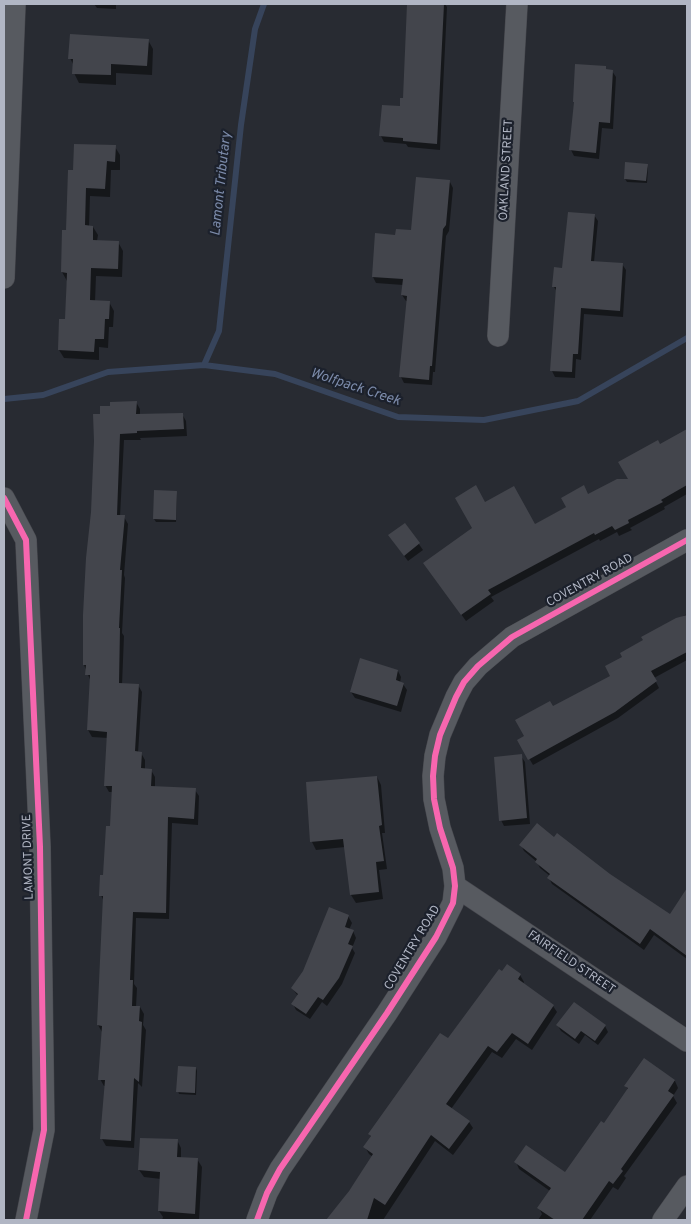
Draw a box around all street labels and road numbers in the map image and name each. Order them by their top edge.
street label: OAKLAND STREET [497,119,517,221]
street label: COVENTRY ROAD [544,551,636,611]
street label: LAMONT DRIVE [20,814,38,900]
street label: COVENTRY ROAD [382,903,444,993]
street label: FAIRFIELD STREET [525,928,617,998]

